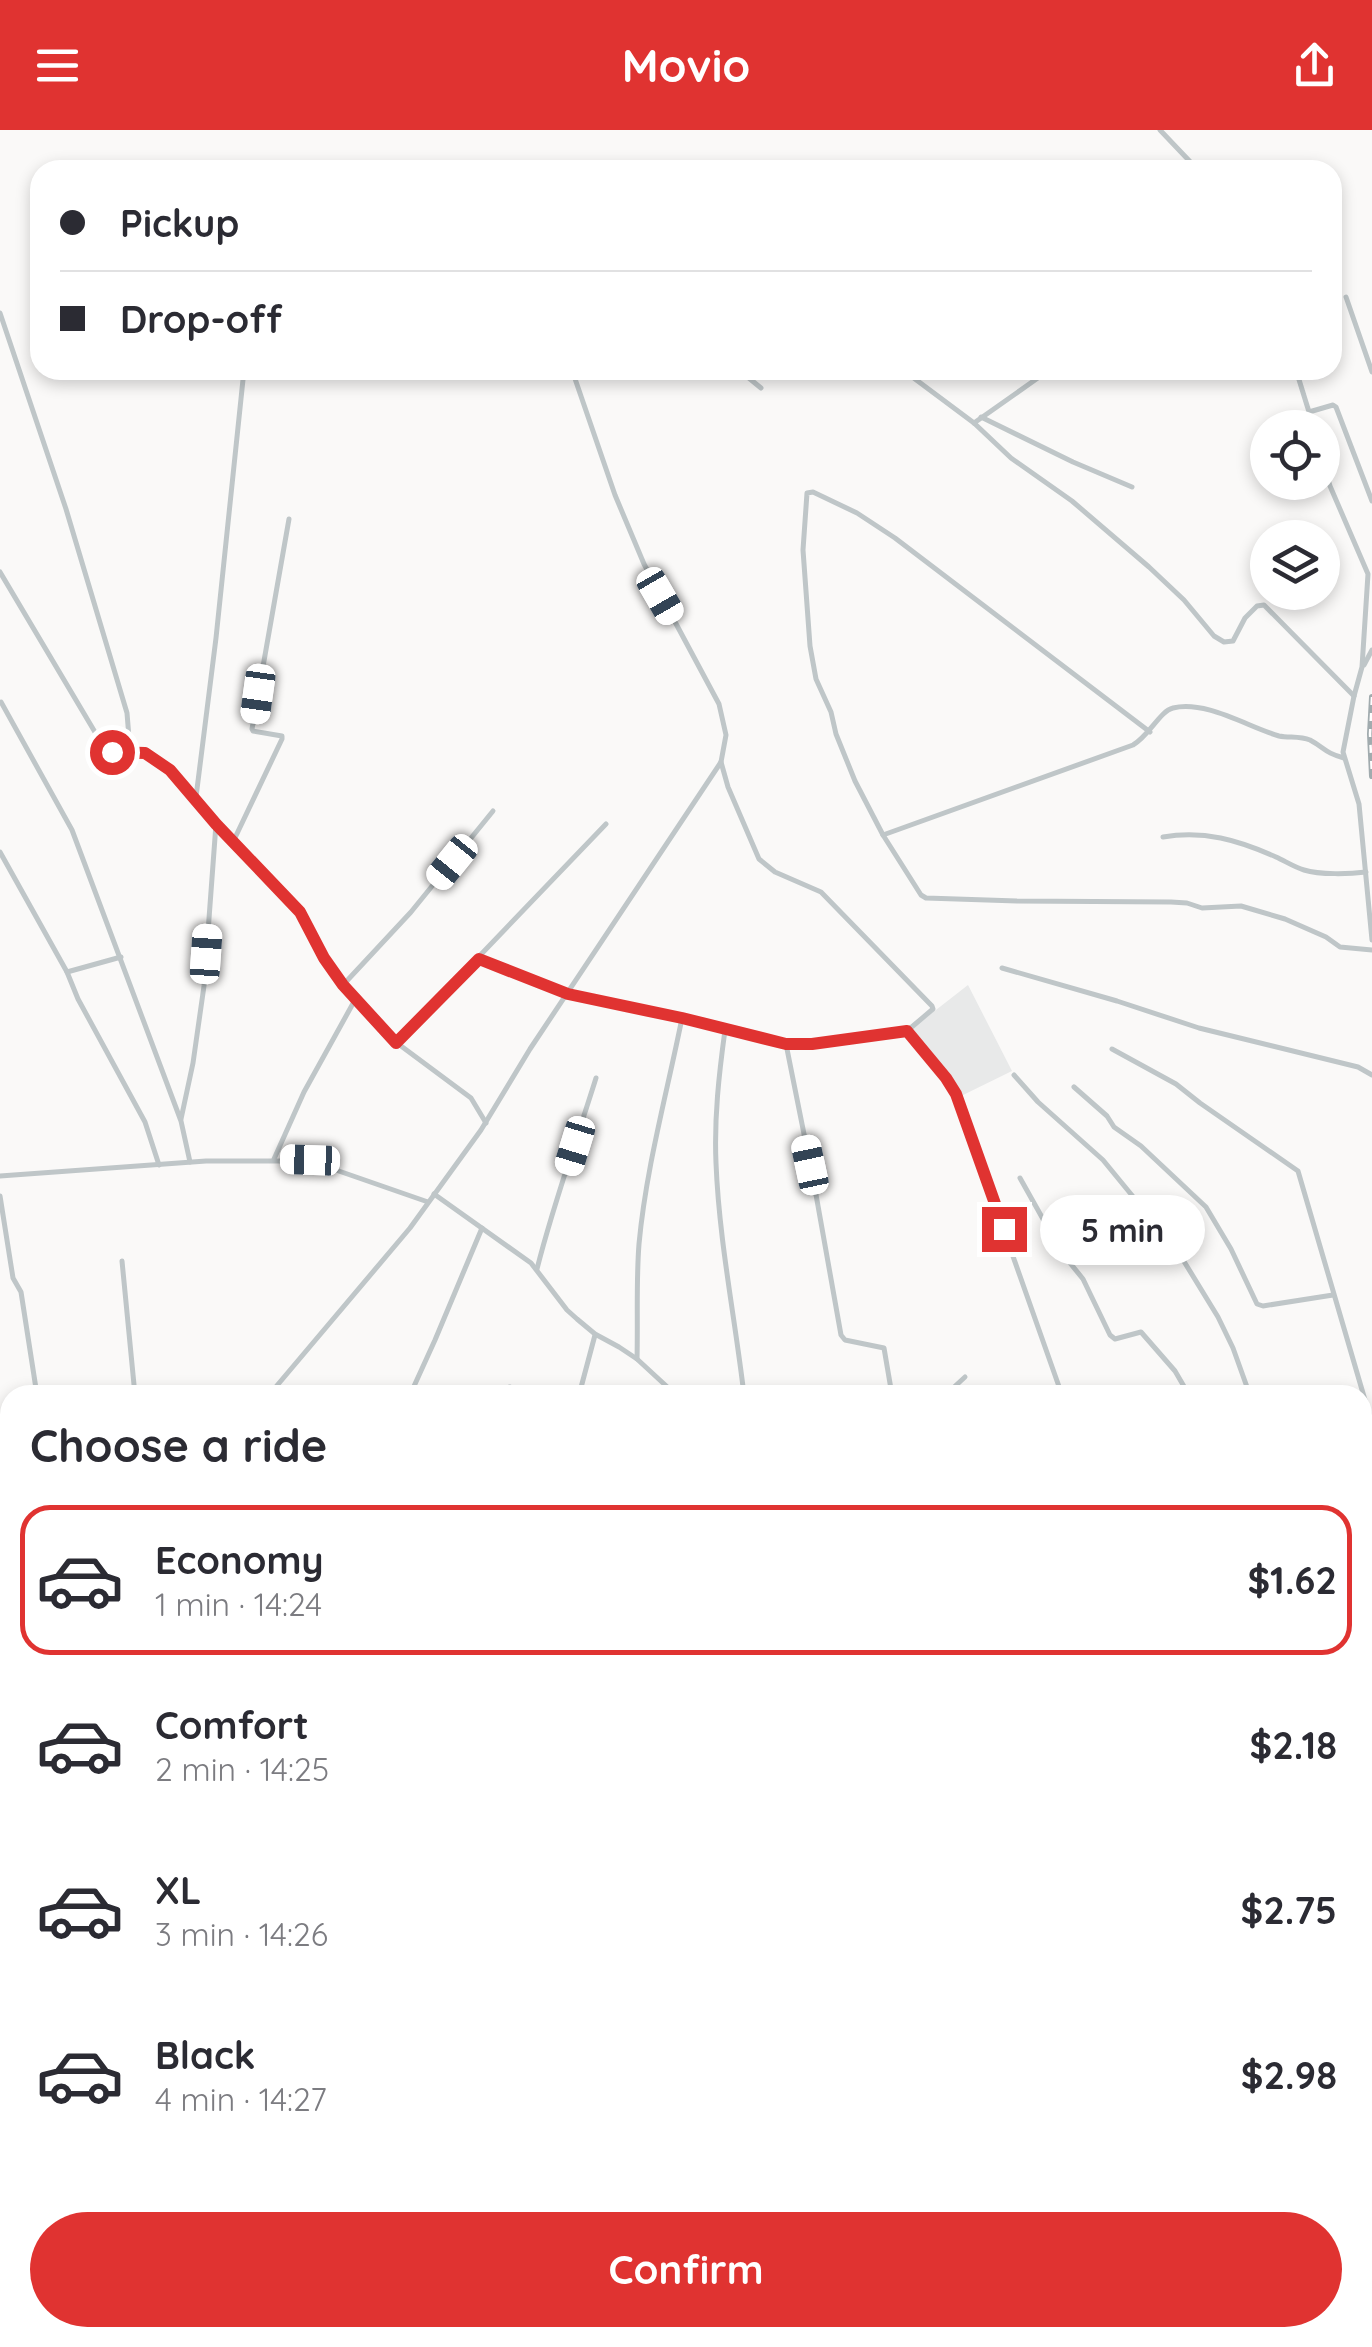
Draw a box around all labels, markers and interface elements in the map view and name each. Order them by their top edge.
text: Movio [622,37,750,93]
icon: menu [30,38,85,93]
icon: share [1287,38,1342,93]
text: Pickup [120,199,239,247]
text: Drop-off [120,295,282,343]
map controls [1250,410,1340,610]
button: locate [1250,410,1340,500]
button: layers [1250,520,1340,610]
car [632,563,688,629]
car [239,662,277,726]
route start [90,730,135,775]
car [421,829,483,895]
car [189,923,223,985]
car [552,1113,598,1179]
car [789,1133,831,1197]
car [279,1144,341,1176]
callout: 5 min [1039,1194,1204,1264]
route end [982,1207,1027,1252]
text: 5 min [1081,1210,1164,1250]
text: Choose a ride [30,1417,327,1473]
icon: car [35,1535,125,1625]
text: Economy [155,1536,324,1584]
text: $1.62 [1247,1556,1337,1604]
text: 1 min · 14:24 [155,1584,322,1624]
icon: car [35,1700,125,1790]
text: Comfort [155,1701,309,1749]
text: $2.18 [1250,1721,1337,1769]
text: 2 min · 14:25 [155,1749,329,1789]
icon: car [35,1865,125,1955]
text: XL [155,1866,201,1914]
text: $2.75 [1240,1886,1337,1934]
text: 3 min · 14:26 [155,1914,328,1954]
icon: car [35,2030,125,2120]
text: Black [155,2031,255,2079]
text: $2.98 [1241,2051,1337,2099]
text: 4 min · 14:27 [155,2079,327,2119]
button: Confirm [30,2212,1342,2327]

